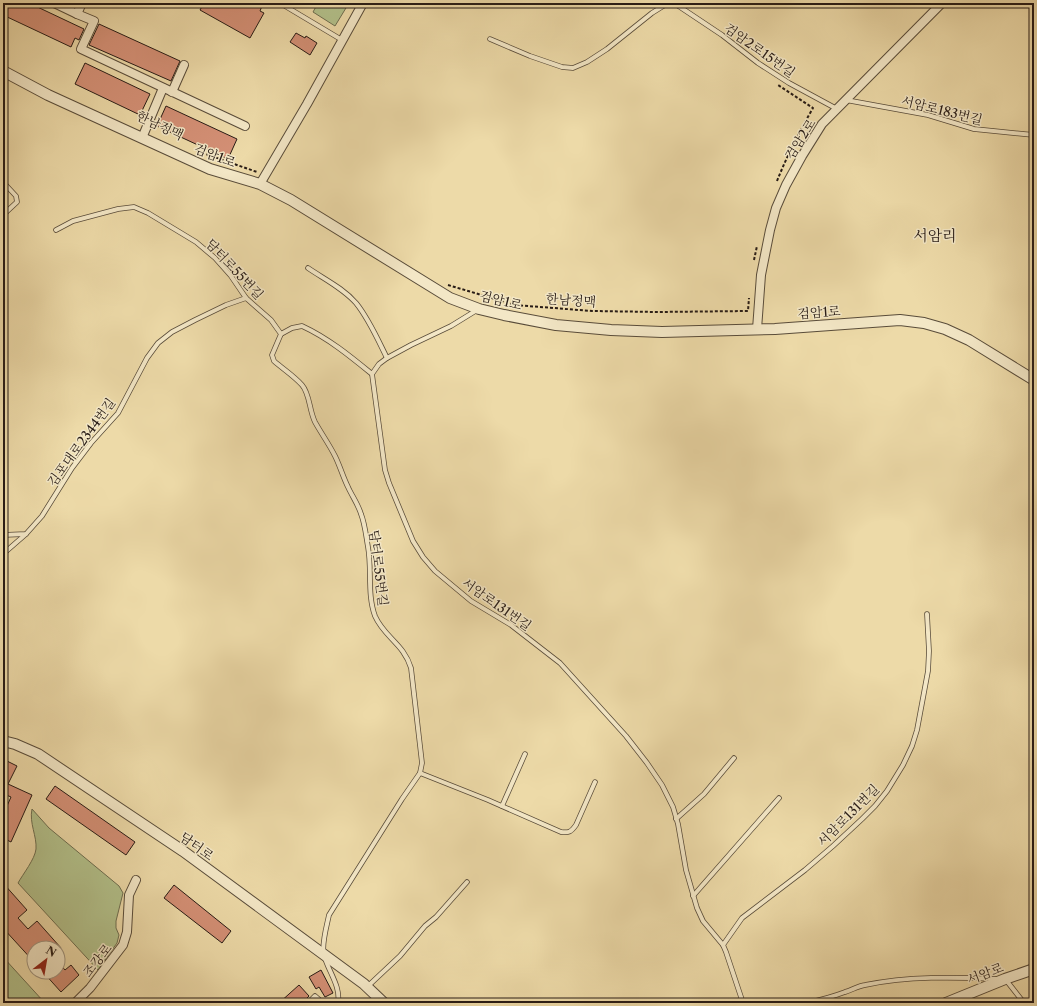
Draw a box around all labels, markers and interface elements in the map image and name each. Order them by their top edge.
street label: 검암2로15번길 [721,20,799,80]
street label: 서암로183번길 [900,92,984,128]
street label: 한남정맥 [134,107,186,143]
street label: 검암2로 [781,115,819,162]
street label: 검암1로 [192,140,238,170]
district label: 서암리 [913,226,957,245]
street label: 담터로55번길 [203,235,267,303]
street label: 검암1로 [478,287,524,313]
street label: 한남정맥 [545,290,597,310]
street label: 검암1로 [797,302,842,321]
street label: 김포대로2344번길 [44,395,118,489]
street label: 담터로55번길 [366,529,392,607]
street label: 서암로131번길 [459,574,535,634]
street label: 서암로131번길 [814,781,882,849]
street label: 담터로 [177,828,217,864]
north arrow [26,940,66,980]
street label: 조강로 [79,940,115,980]
text: N [43,943,59,960]
street label: 서암로 [965,959,1006,987]

